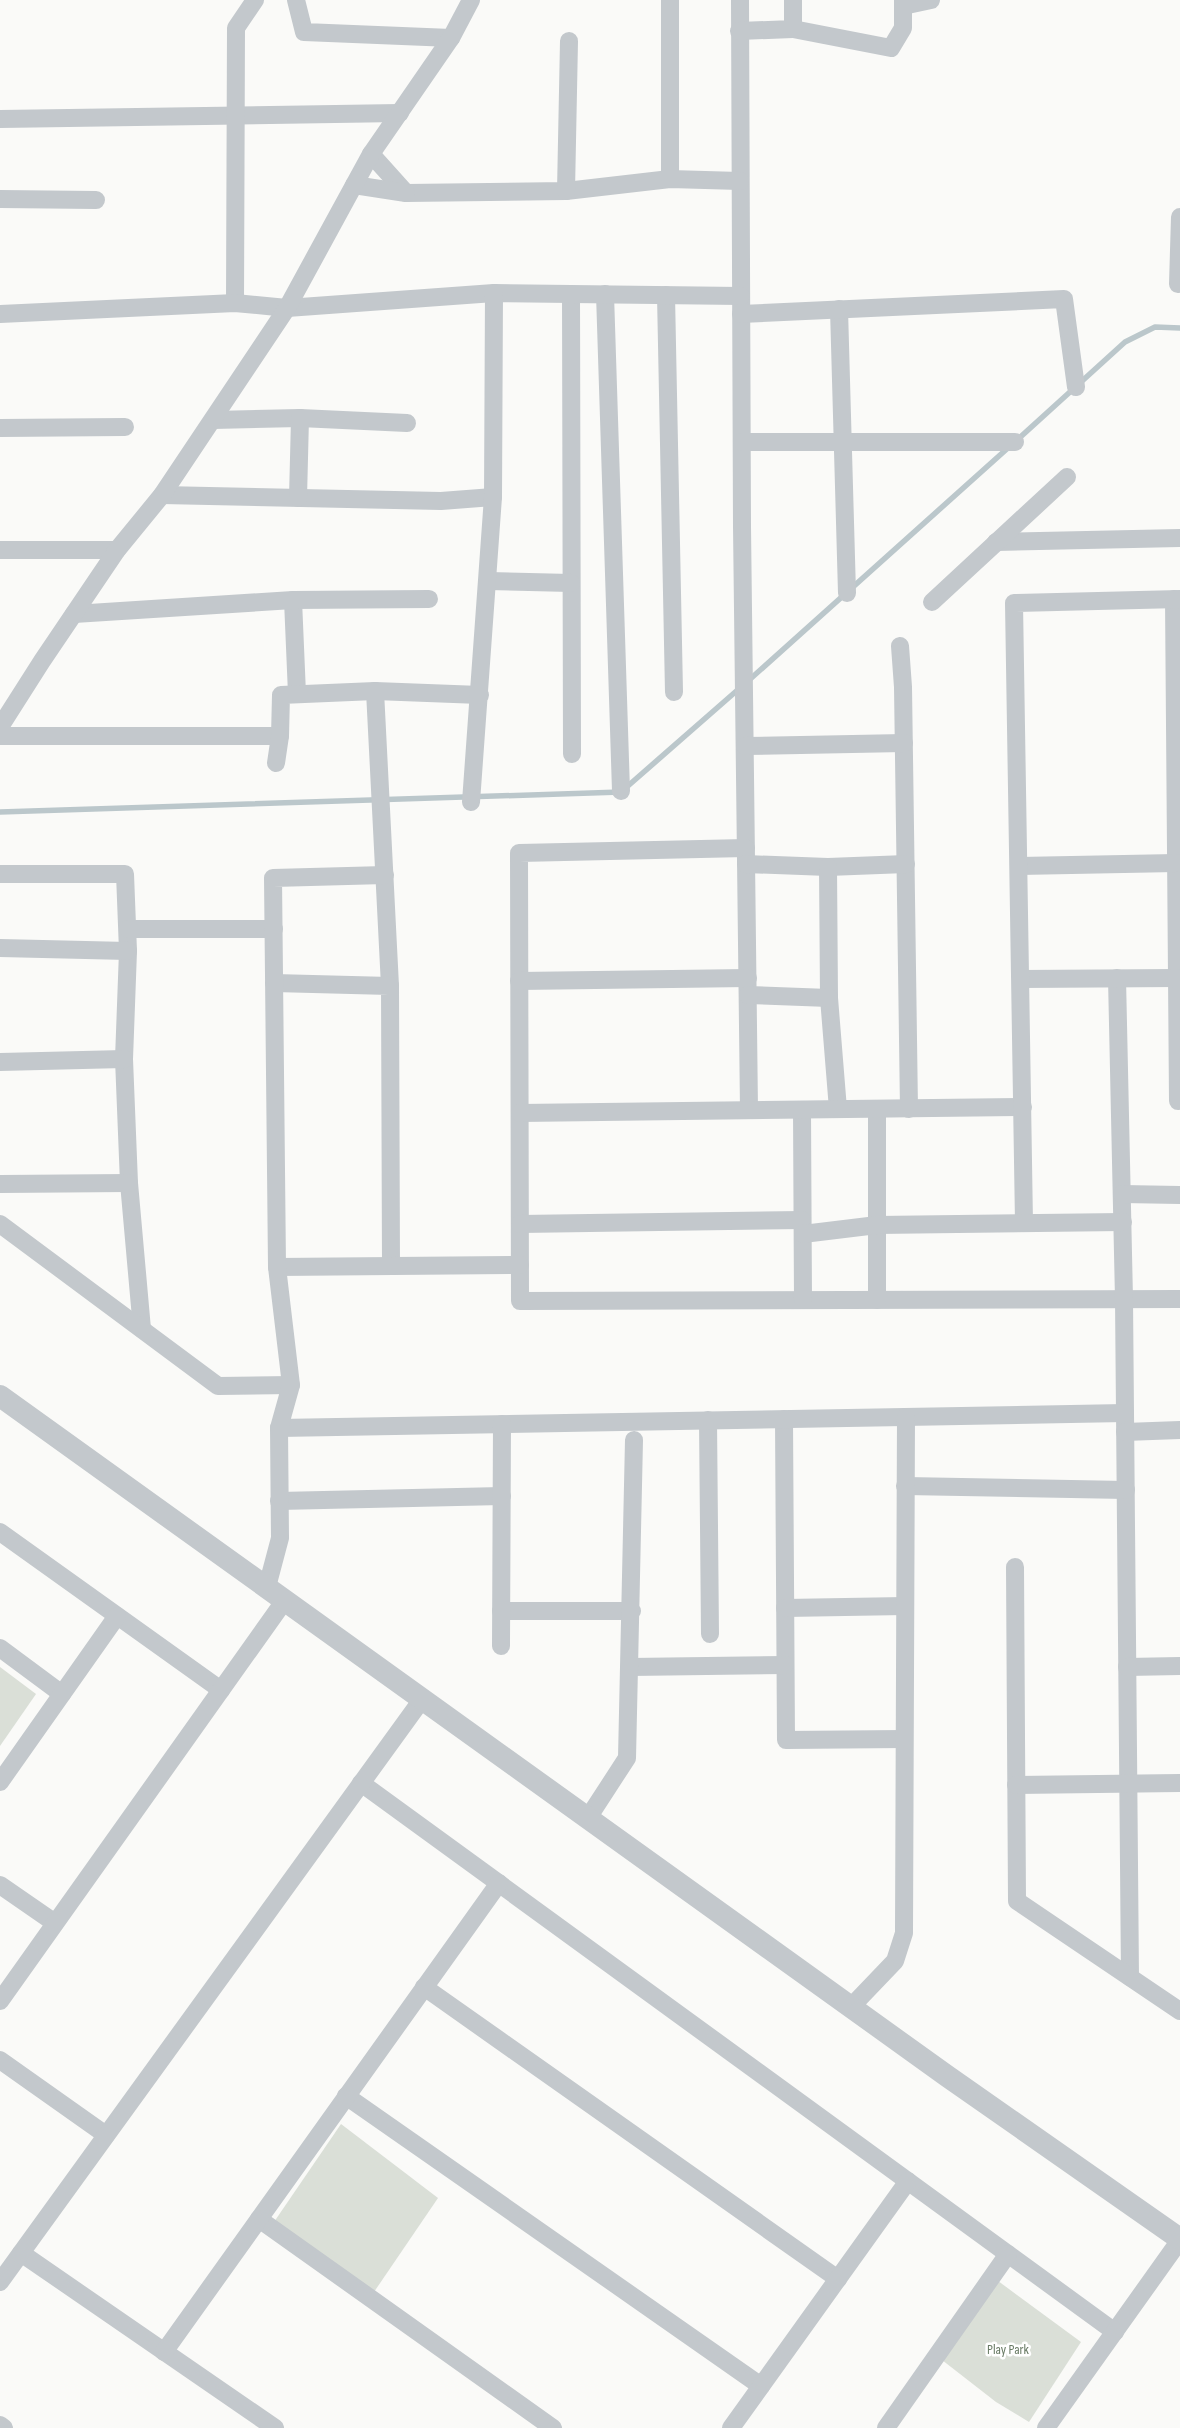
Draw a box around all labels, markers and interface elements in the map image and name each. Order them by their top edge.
park label: Play Park [987,2341,1030,2358]

